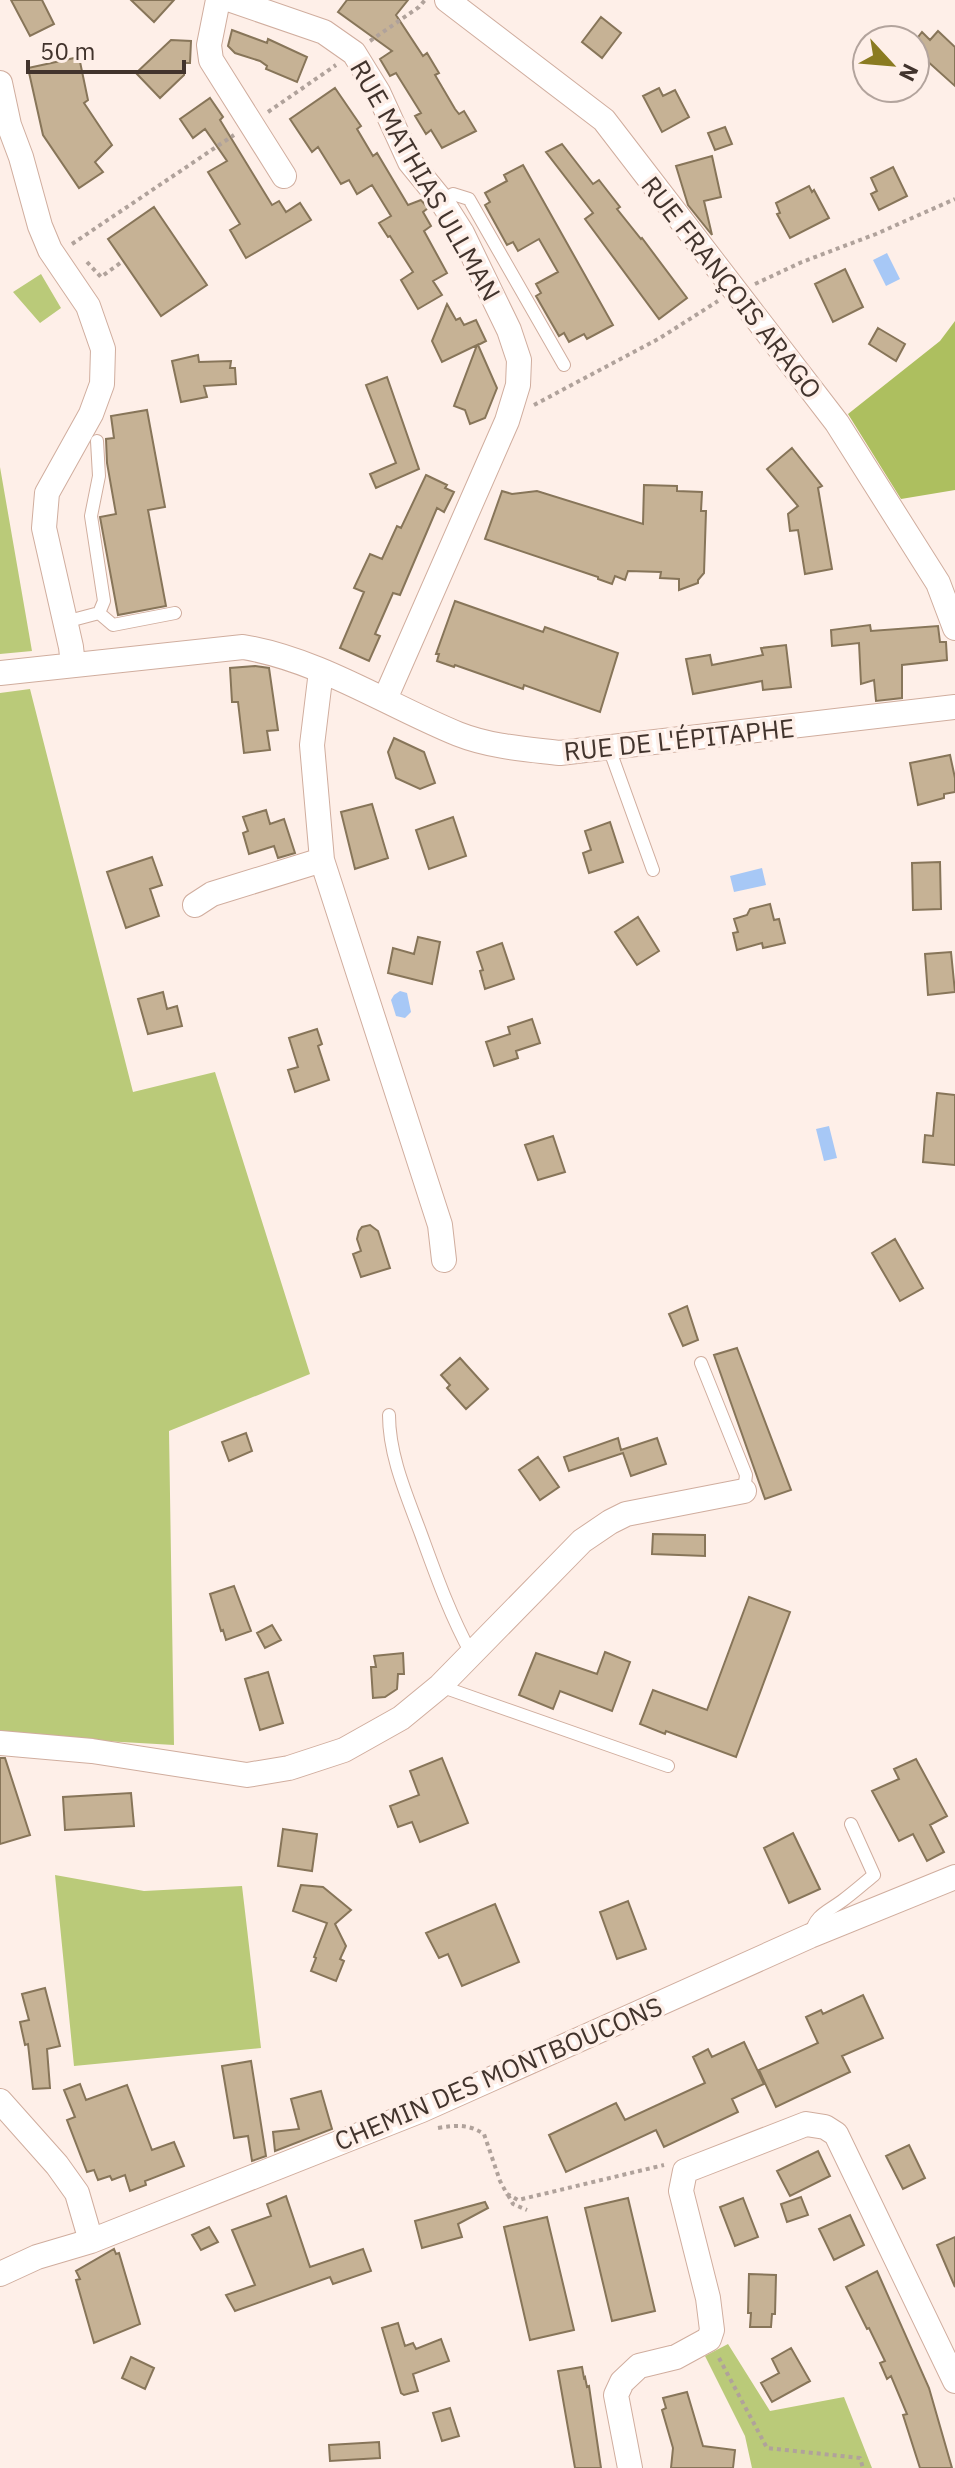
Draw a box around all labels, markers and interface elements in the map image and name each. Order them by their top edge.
scale bar [28,24,184,74]
north arrow [851,24,931,104]
text: 50 m [40,35,95,67]
street label: RUE MATHIAS ULLMAN [343,53,509,307]
text: N [893,59,926,87]
street label: RUE FRANÇOIS ARAGO [634,169,830,405]
street label: RUE DE L'ÉPITAPHE [562,710,796,768]
street label: CHEMIN DES MONTBOUCONS [329,1988,667,2158]

